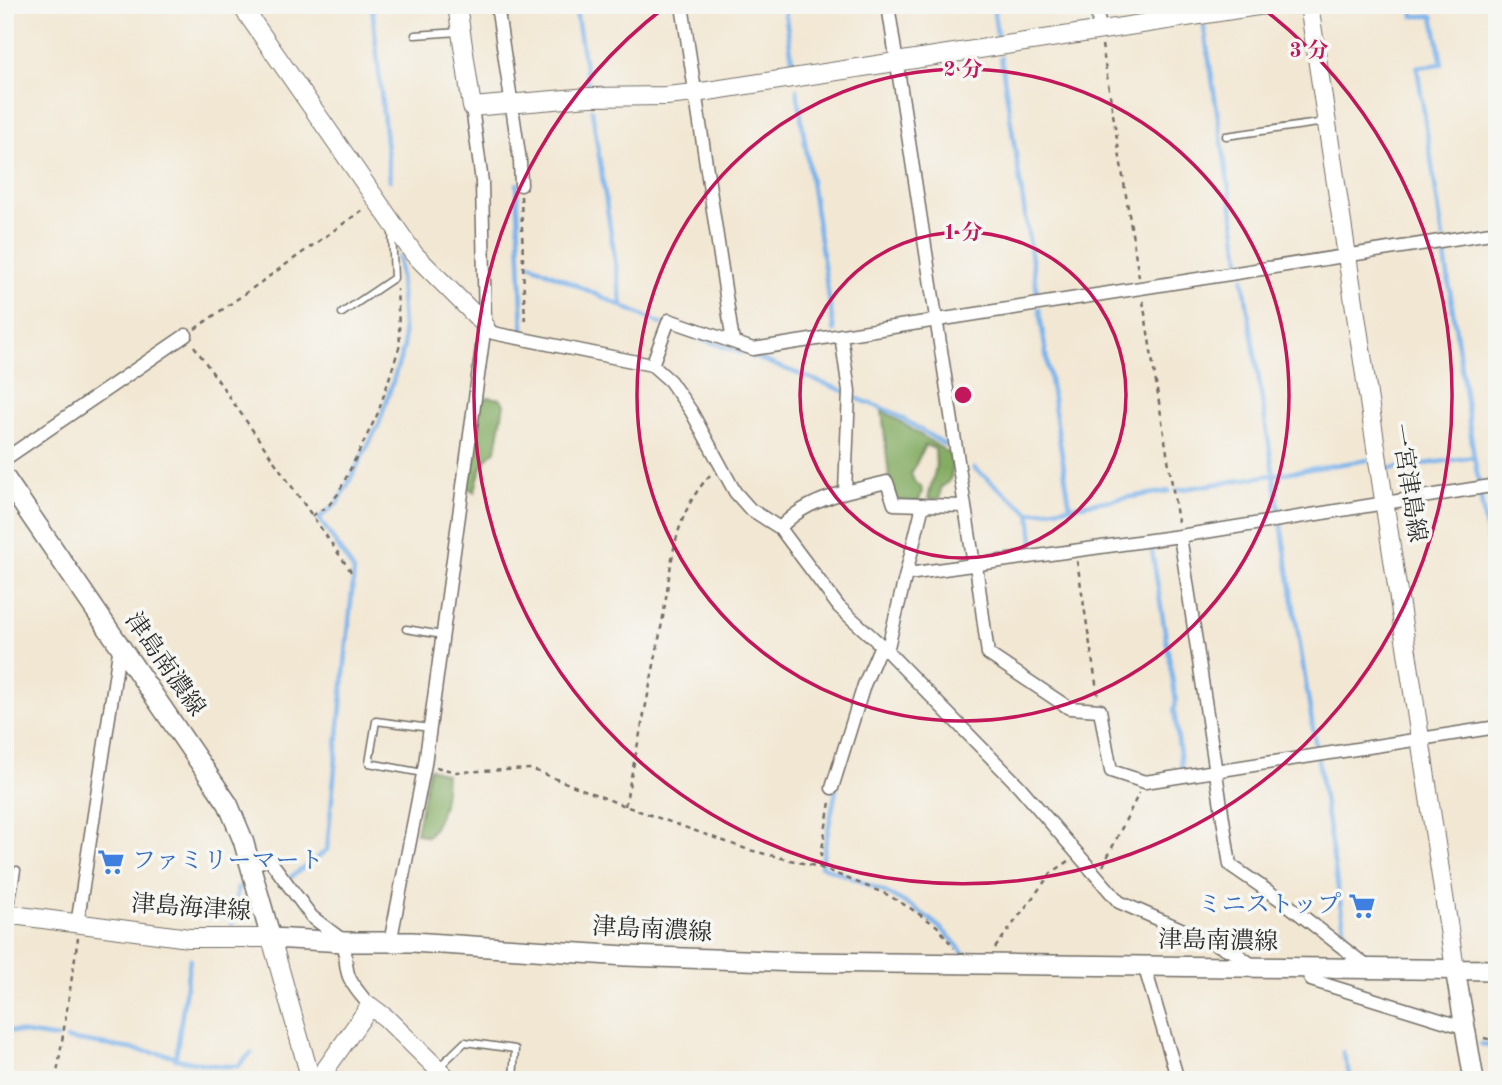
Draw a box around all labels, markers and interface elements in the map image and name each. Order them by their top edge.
text: 3 分 [1289,39,1329,62]
text: 2 分 [943,58,983,81]
text: 1 分 [943,221,983,244]
centre of rings [951,383,975,407]
street label: 一宮津島線 [1386,421,1431,544]
street label: 津島南濃線 [120,607,211,721]
supermarket icon: ファミリーマート [96,847,126,877]
place label: ファミリーマート [132,849,324,874]
street label: 津島海津線 [130,890,252,925]
supermarket icon: ミニストップ [1347,891,1377,921]
place label: ミニストップ [1198,892,1341,918]
street label: 津島南濃線 [591,913,713,946]
street label: 津島南濃線 [1158,926,1278,955]

